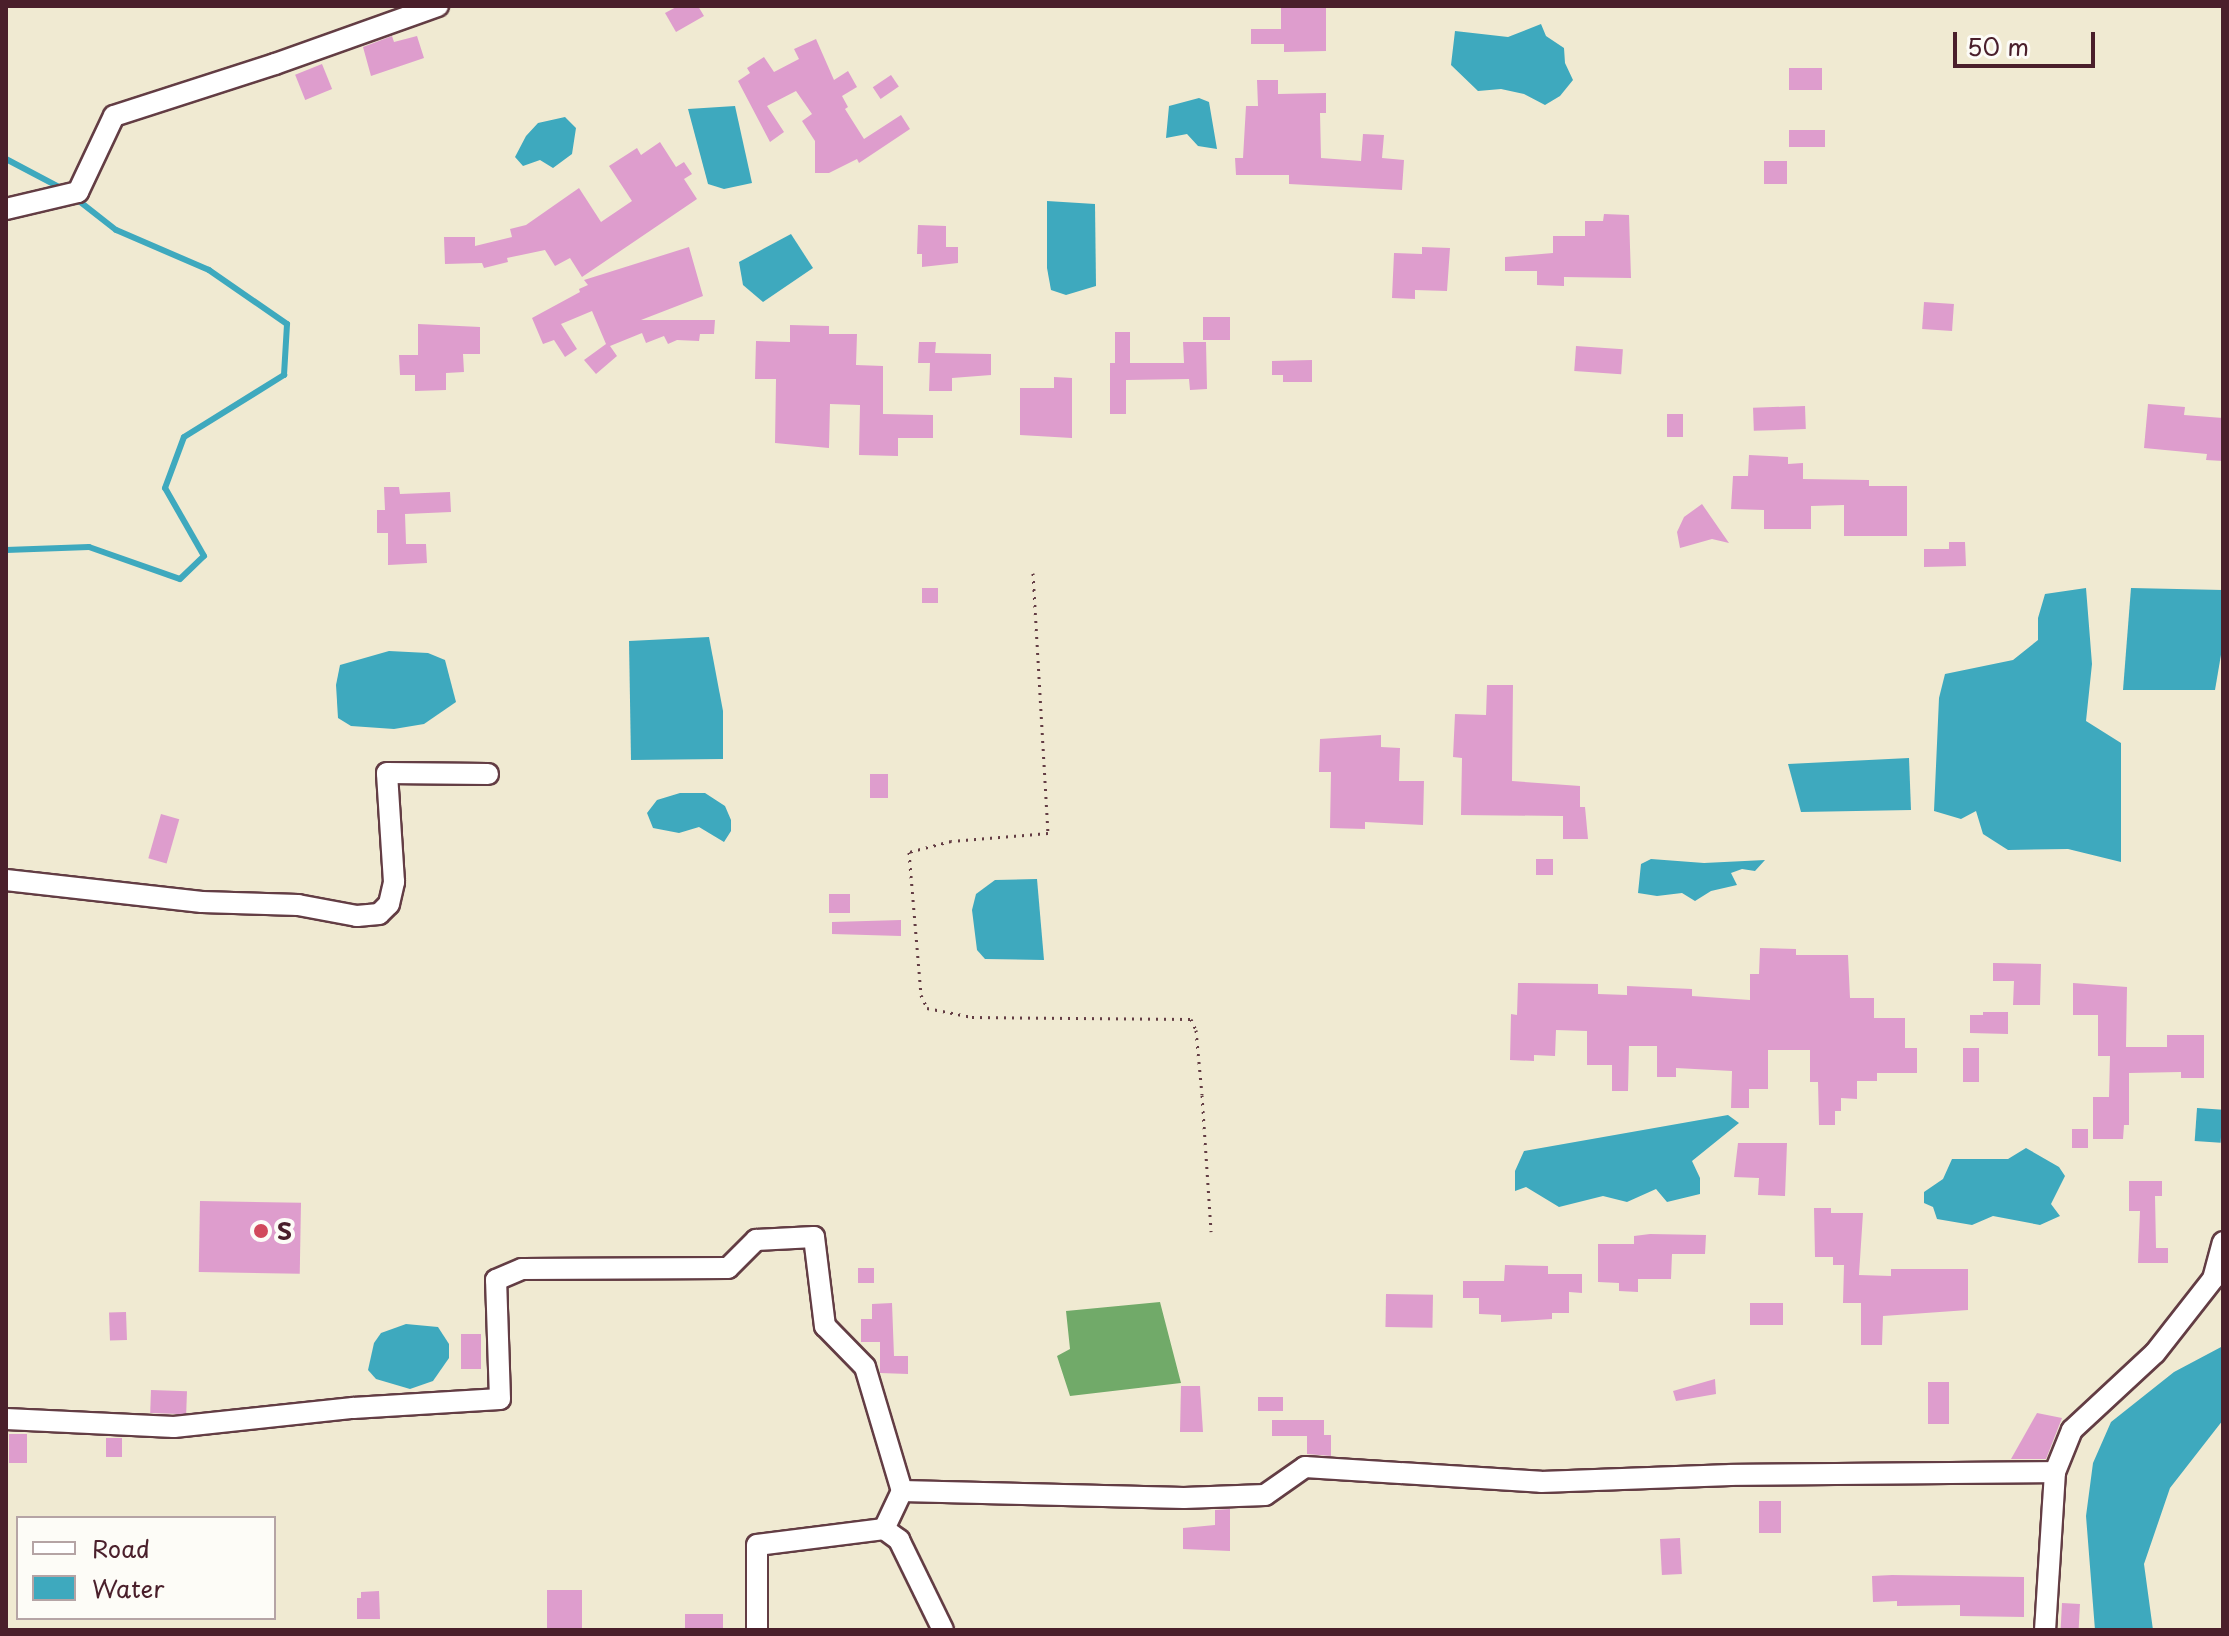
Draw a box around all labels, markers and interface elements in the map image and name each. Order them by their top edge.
scale bar [1957,16,2099,66]
text: 50 m [1967,28,2029,64]
place label: S [277,1217,292,1245]
marker: S [252,1222,270,1240]
legend [16,1516,276,1620]
text: Road [92,1530,150,1566]
text: Water [92,1570,164,1606]

